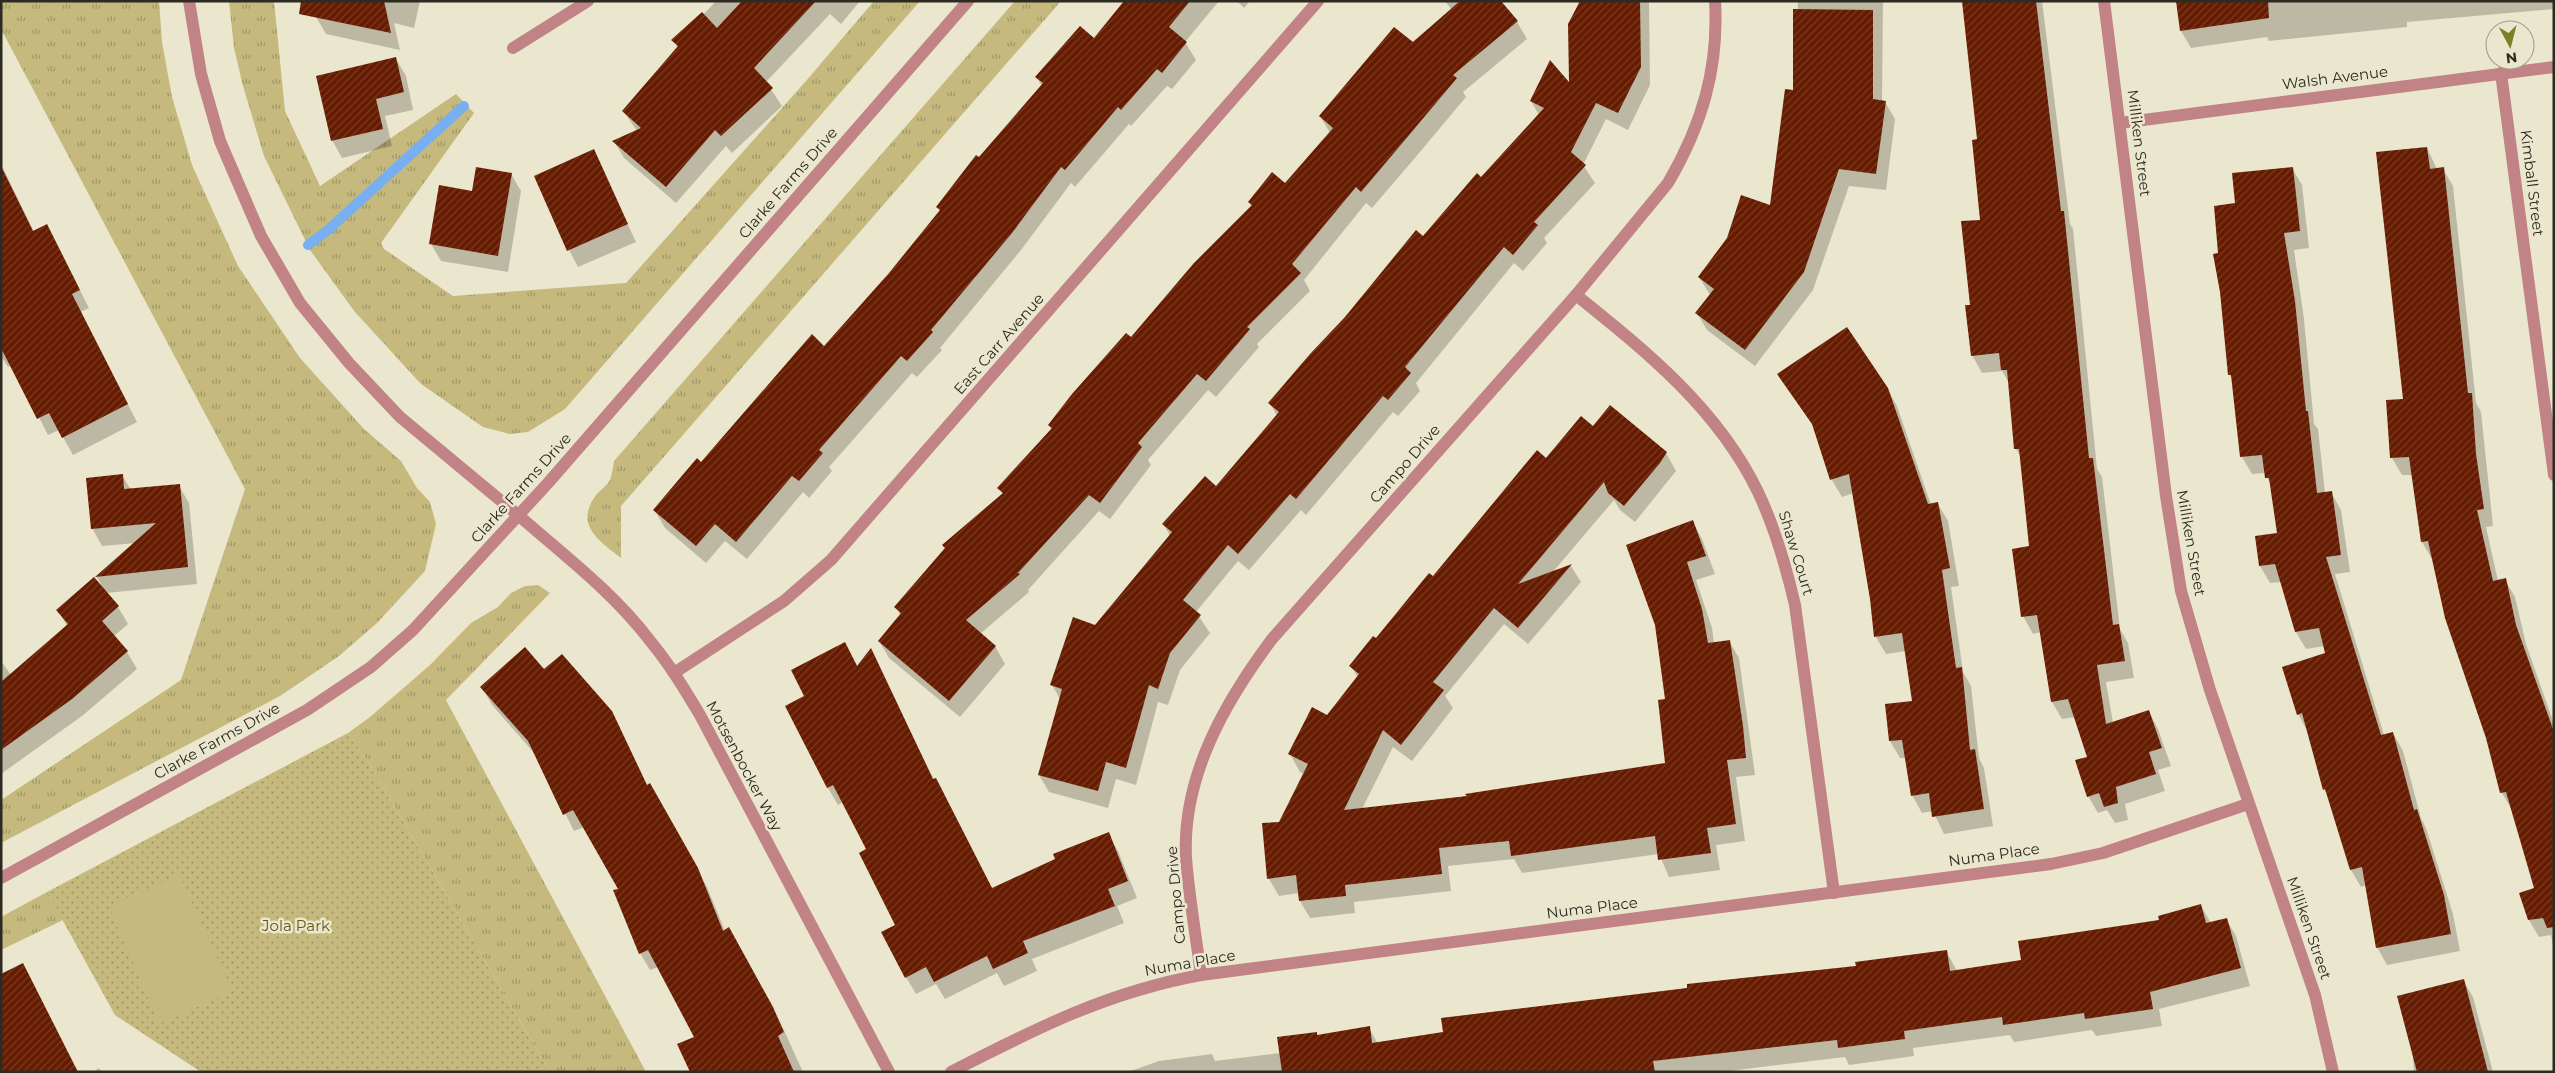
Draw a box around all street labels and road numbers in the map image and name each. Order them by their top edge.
street label: Walsh Avenue [2281,62,2389,93]
street label: Milliken Street [2124,88,2155,198]
street label: Clarke Farms Drive [734,123,841,242]
street label: Kimball Street [2517,129,2548,237]
street label: East Carr Avenue [949,289,1048,398]
street label: Campo Drive [1365,420,1444,507]
street label: Clarke Farms Drive [466,429,575,547]
street label: Milliken Street [2173,488,2210,598]
street label: Shaw Court [1775,508,1818,597]
street label: Clarke Farms Drive [150,698,283,783]
street label: Motsenbocker Way [702,698,787,835]
street label: Numa Place [1947,839,2041,870]
street label: Campo Drive [1162,845,1189,945]
street label: Milliken Street [2283,874,2336,982]
street label: Numa Place [1545,892,1639,923]
street label: Numa Place [1143,945,1237,980]

